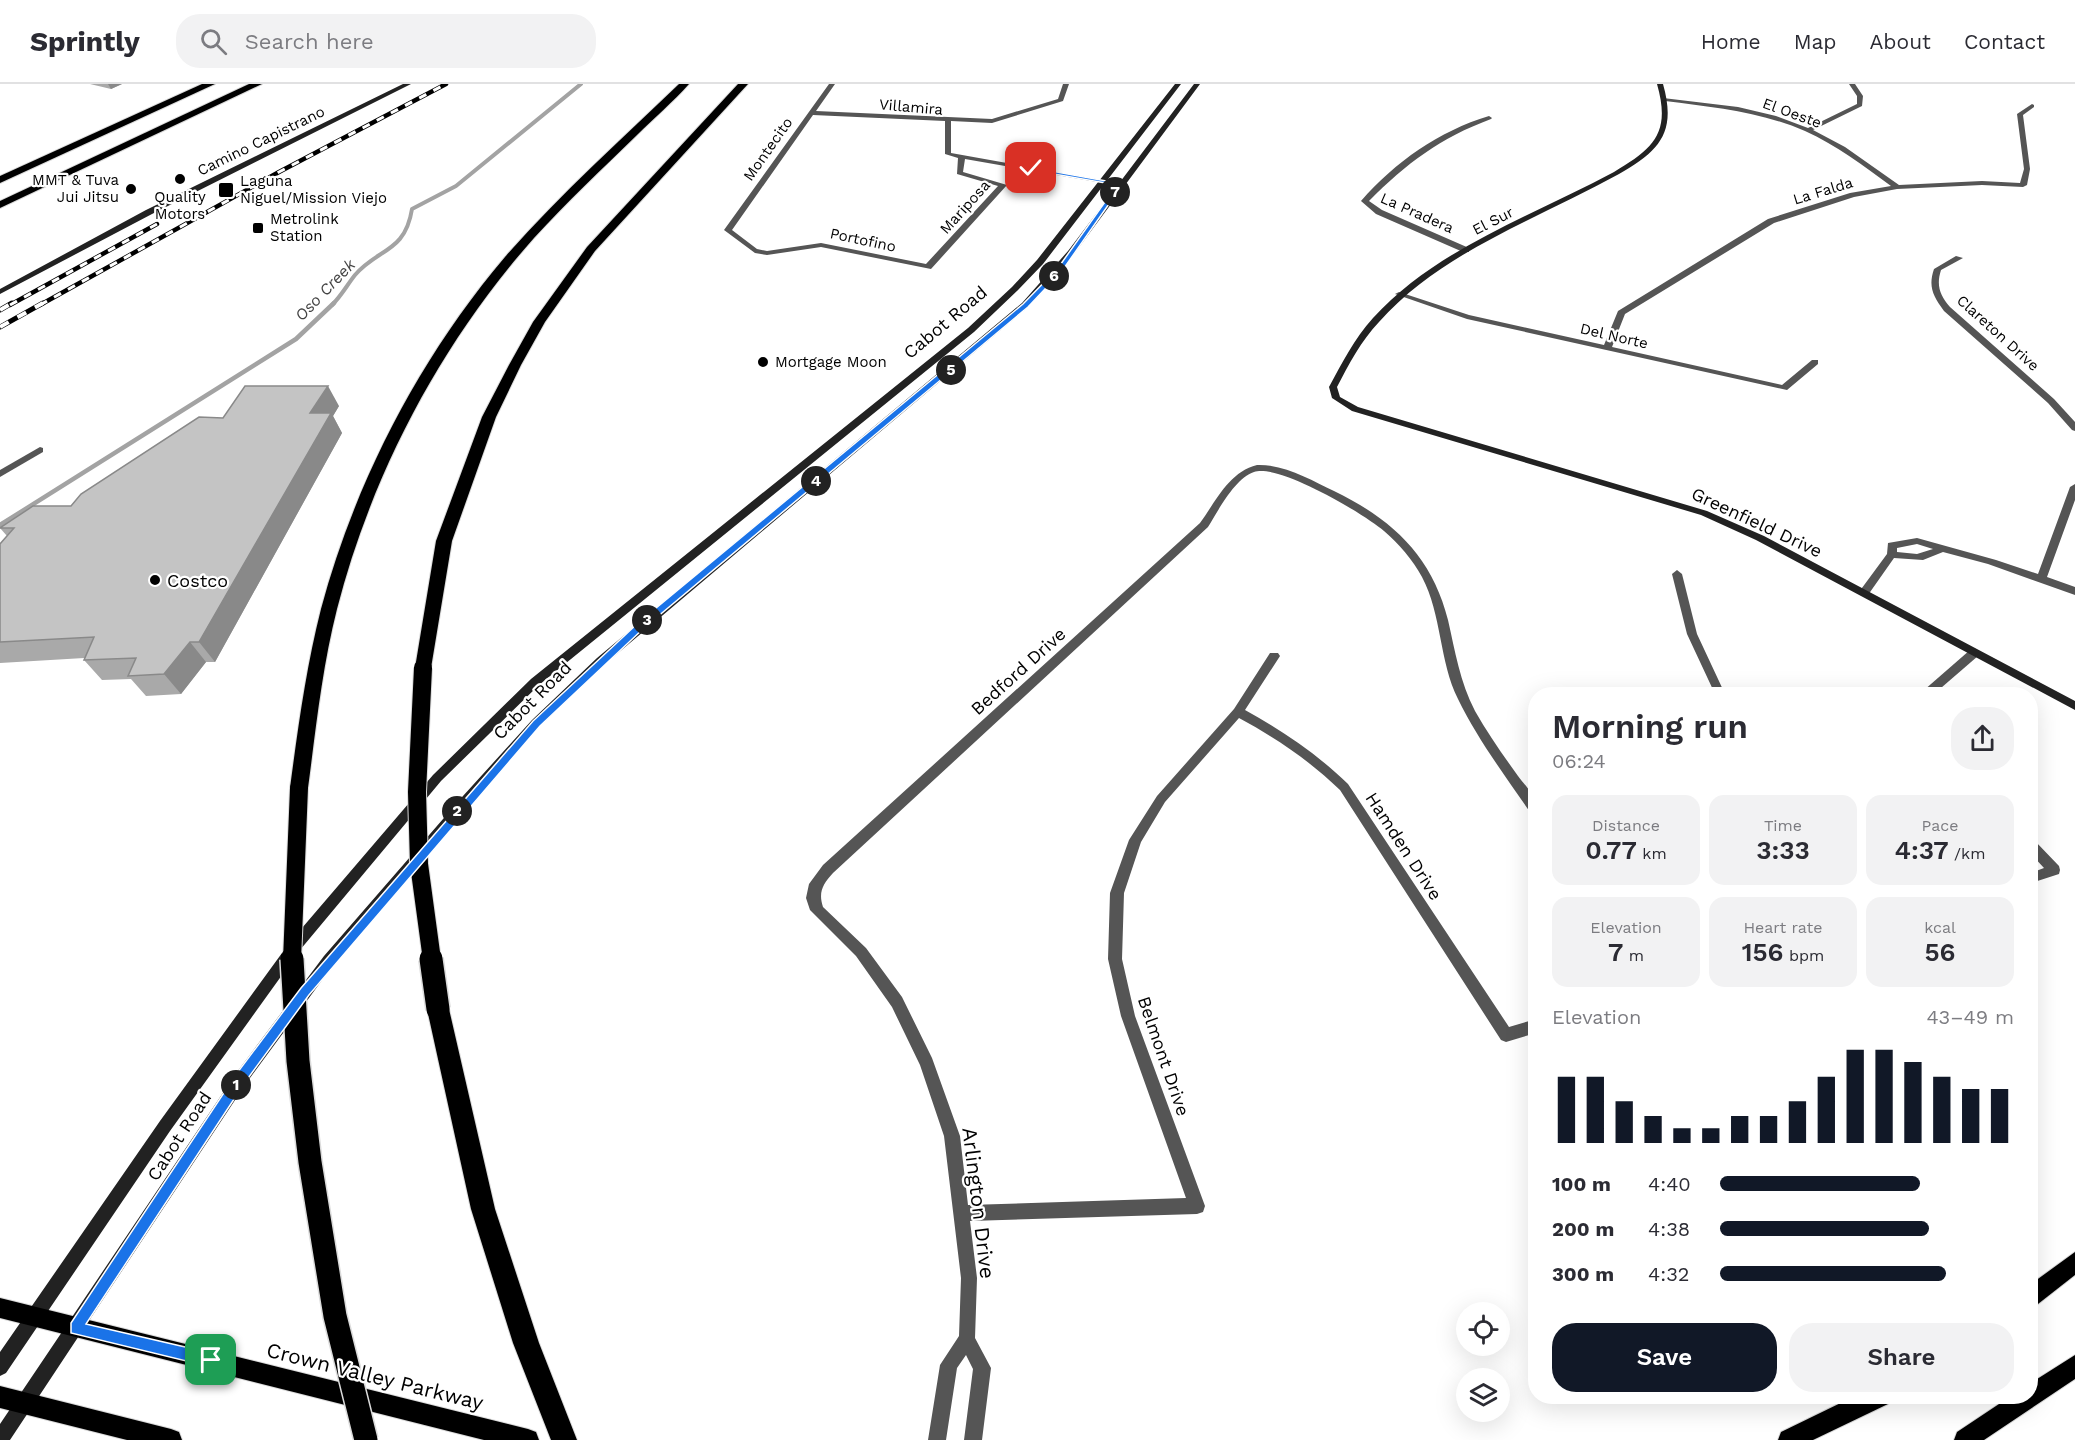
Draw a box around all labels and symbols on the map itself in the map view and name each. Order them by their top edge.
street label: El Oeste [1760,94,1824,132]
street label: Villamira [878,95,944,119]
street label: Camino Capistrano [194,102,328,180]
street label: Montecito [740,114,796,184]
pin [1005,142,1056,193]
place label: MMT & Tuva Jui Jitsu [32,171,119,206]
marker: Quality Motors [173,172,187,186]
place label: Laguna Niguel/Mission Viejo [240,172,387,207]
street label: La Falda [1791,173,1856,209]
street label: Mariposa [936,176,994,238]
pin: 7 [1100,177,1130,207]
marker: Laguna Niguel/Mission Viejo [217,181,235,199]
marker: MMT & Tuva Jui Jitsu [124,182,138,196]
place label: Quality Motors [154,188,206,223]
street label: La Pradera [1378,189,1457,237]
street label: El Sur [1469,203,1517,239]
place label: Metrolink Station [270,210,339,245]
marker: Metrolink Station [251,221,265,235]
street label: Portofino [828,224,898,256]
water label: Oso Creek [291,254,360,325]
pin: 6 [1039,261,1069,291]
street label: Cabot Road [899,281,991,363]
street label: Clareton Drive [1953,291,2043,375]
street label: Del Norte [1578,319,1650,353]
place label: Mortgage Moon [775,353,887,371]
marker: Mortgage Moon [756,355,770,369]
pin: 5 [936,355,966,385]
pin: 4 [801,466,831,496]
street label: Greenfield Drive [1688,483,1826,561]
place label: Costco [167,570,228,591]
marker: Costco [148,573,162,587]
pin: 3 [632,605,662,635]
street label: Bedford Drive [966,623,1070,719]
street label: Cabot Road [488,656,576,744]
street label: Hamden Drive [1361,788,1447,904]
pin: 2 [442,796,472,826]
street label: Belmont Drive [1134,993,1194,1119]
pin: 1 [221,1070,251,1100]
street label: Cabot Road [142,1087,216,1185]
street label: Arlington Drive [957,1126,1001,1280]
pin [185,1334,236,1385]
street label: Crown Valley Parkway [264,1337,486,1415]

